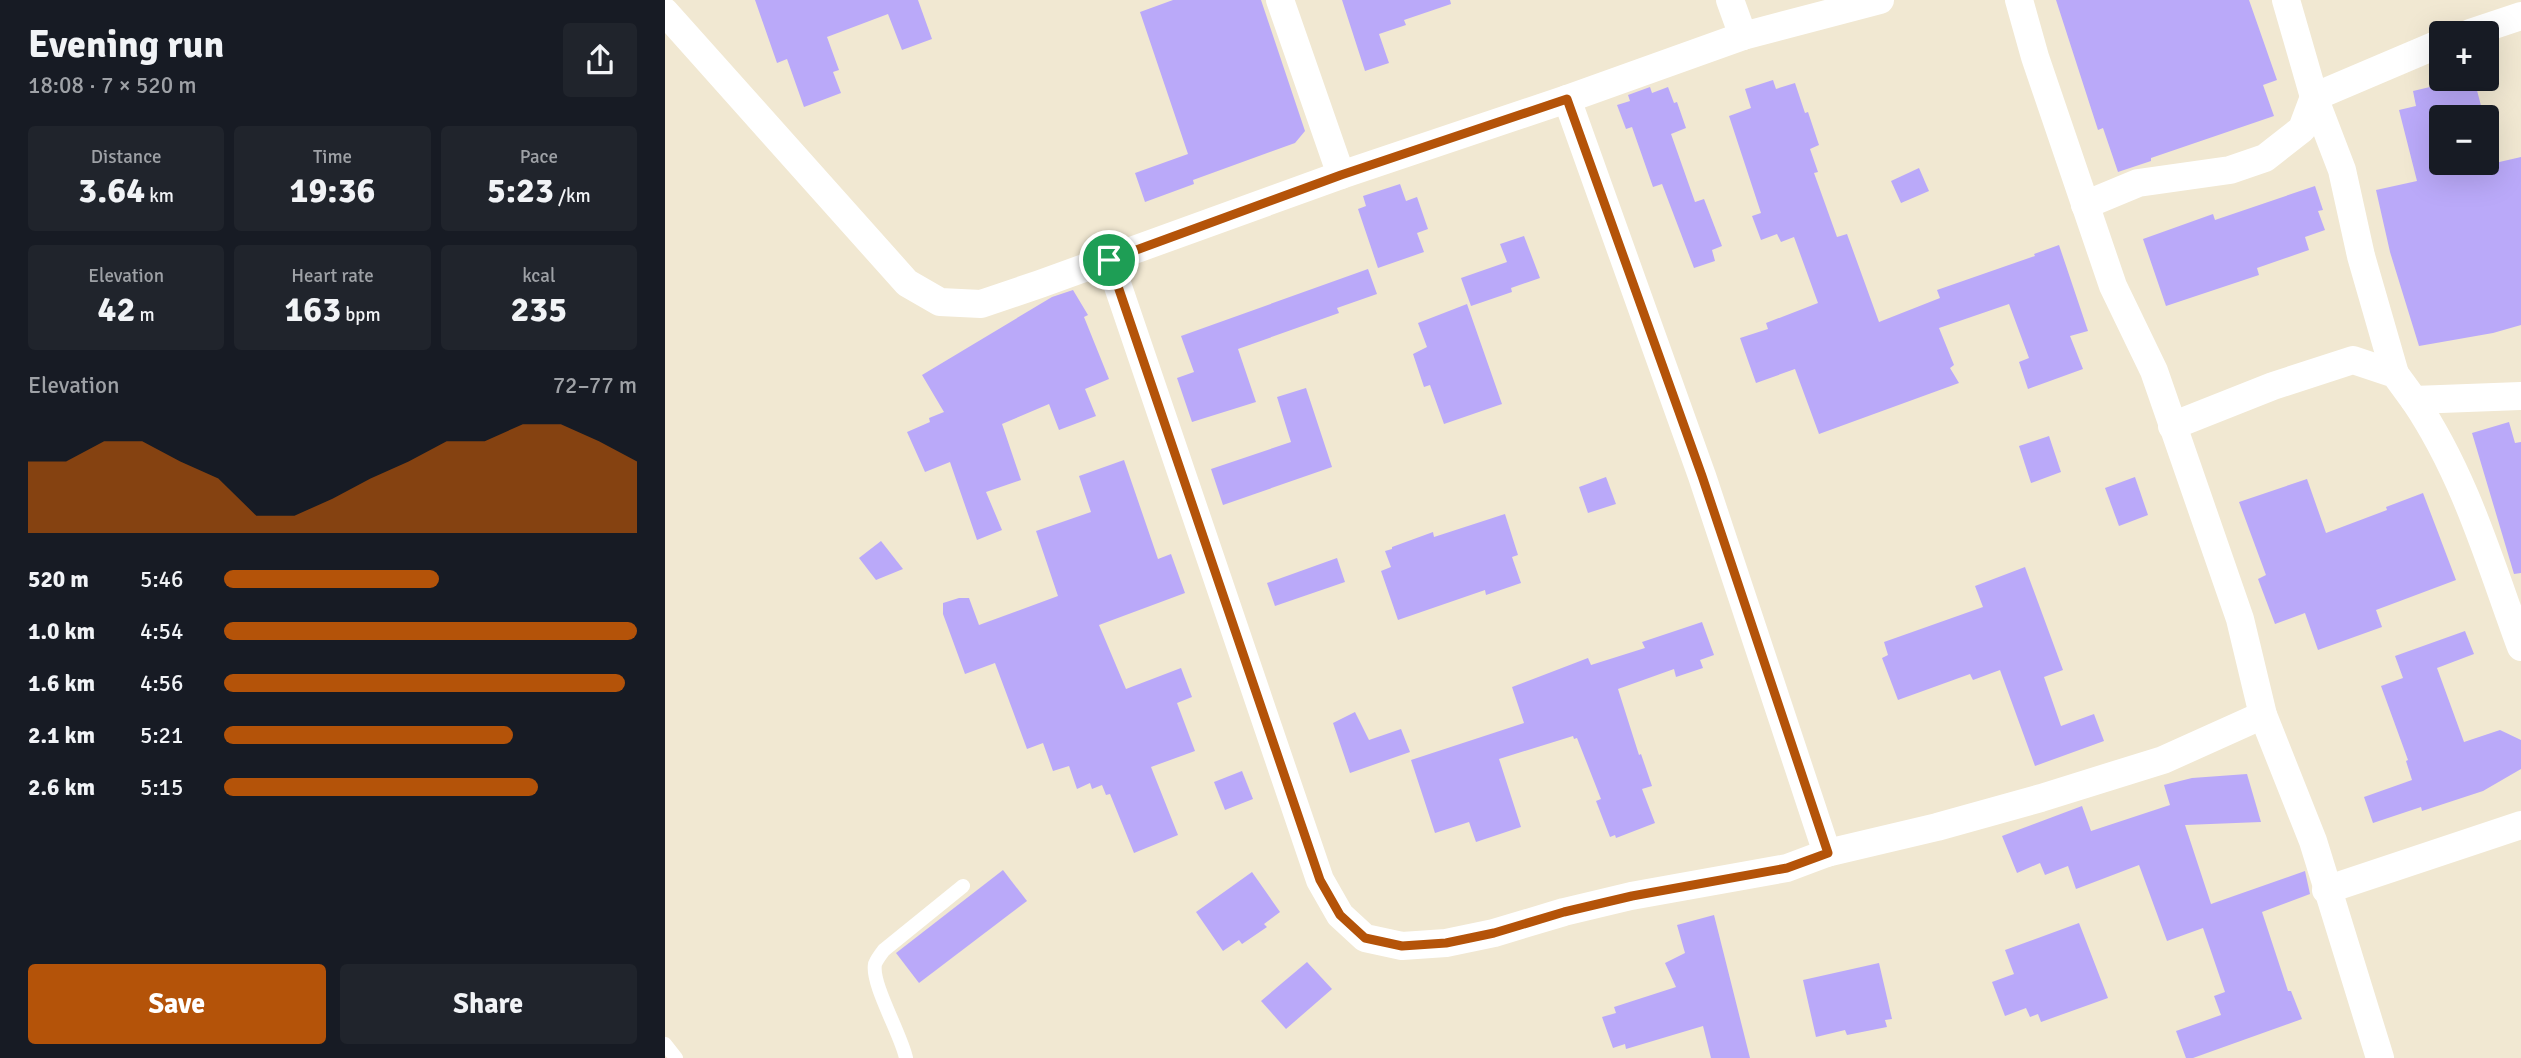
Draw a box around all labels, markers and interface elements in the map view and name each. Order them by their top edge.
text: Evening run [28,21,224,68]
map controls [2429,21,2499,175]
button: + [2429,21,2499,91]
button: share [563,23,637,97]
text: 18:08 · 7 × 520 m [28,71,197,100]
button: − [2429,105,2499,175]
text: Distance [91,145,162,169]
text: Time [313,145,352,169]
text: Pace [520,145,558,169]
text: 3.64 [78,169,145,212]
text: 19:36 [290,169,375,212]
text: 5:23 [487,169,554,212]
text: km [145,184,174,208]
text: /km [554,184,591,208]
pin [1079,230,1139,290]
icon: arrive [1090,241,1128,279]
text: Elevation [88,264,164,288]
text: Heart rate [291,264,374,288]
text: kcal [522,264,555,288]
text: 42 [98,288,135,331]
text: 163 [284,288,341,331]
text: 235 [510,288,567,331]
text: m [135,303,155,327]
text: bpm [341,303,381,327]
text: Elevation [28,371,120,400]
text: 72–77 m [553,371,637,400]
text: 520 m [28,565,89,594]
text: 5:46 [140,565,183,594]
text: 1.0 km [28,617,95,646]
text: 4:54 [140,617,183,646]
text: 1.6 km [28,669,95,698]
text: 4:56 [140,669,183,698]
text: 2.1 km [28,721,95,750]
text: 5:21 [140,721,183,750]
text: 2.6 km [28,773,95,802]
text: 5:15 [140,773,183,802]
button: Save [28,964,326,1044]
button: Share [340,964,637,1044]

